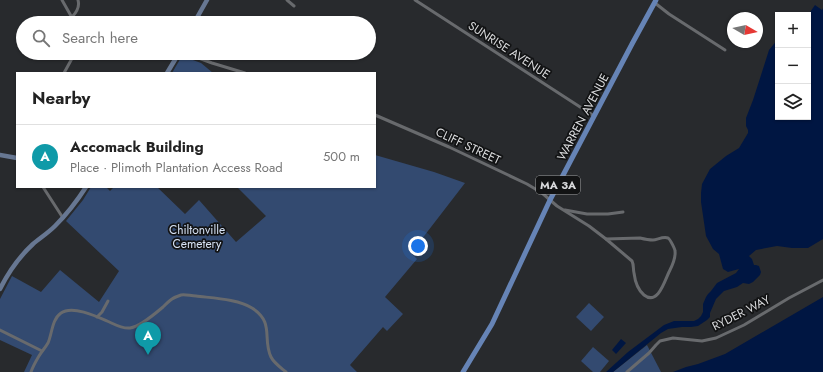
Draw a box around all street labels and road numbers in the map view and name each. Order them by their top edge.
street label: SUNRISE AVENUE [464,17,554,83]
street label: WARREN AVENUE [552,70,614,164]
street label: CLIFF STREET [433,123,504,169]
road number: MA 3A [536,176,580,194]
street label: RYDER WAY [709,291,773,335]

